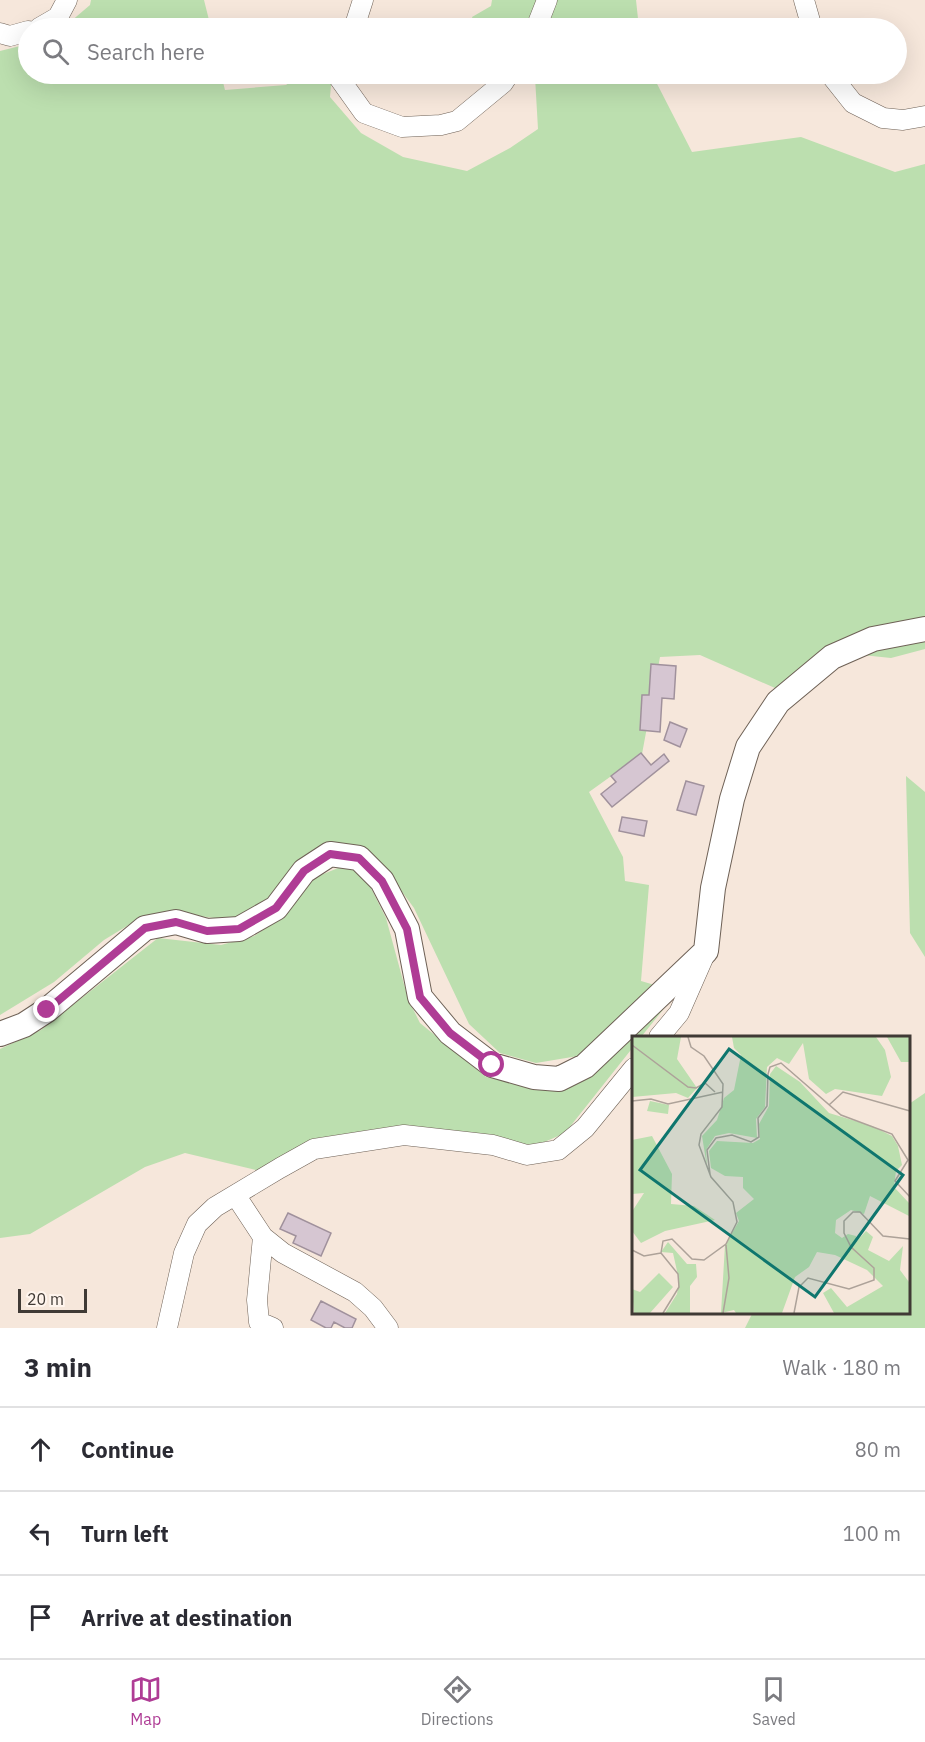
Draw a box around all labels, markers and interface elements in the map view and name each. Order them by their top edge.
search box [18,18,907,84]
icon: search [39,35,72,68]
text: Search here [87,37,205,66]
route end [33,996,59,1022]
inset map [632,1036,910,1313]
route start [478,1051,504,1077]
scale bar [18,1286,87,1314]
text: 20 m [27,1289,64,1309]
text: 3 min [24,1350,92,1384]
text: Walk · 180 m [783,1354,901,1381]
icon: ahead [24,1433,57,1466]
text: Continue [81,1435,174,1464]
text: 80 m [855,1436,901,1463]
icon: left [24,1517,57,1550]
text: Turn left [81,1519,169,1548]
text: 100 m [843,1520,901,1547]
icon: arrive [24,1601,57,1634]
text: Arrive at destination [81,1603,292,1632]
tab: Map [129,1673,162,1729]
tab: Directions [421,1673,494,1729]
tab: Saved [752,1673,796,1729]

